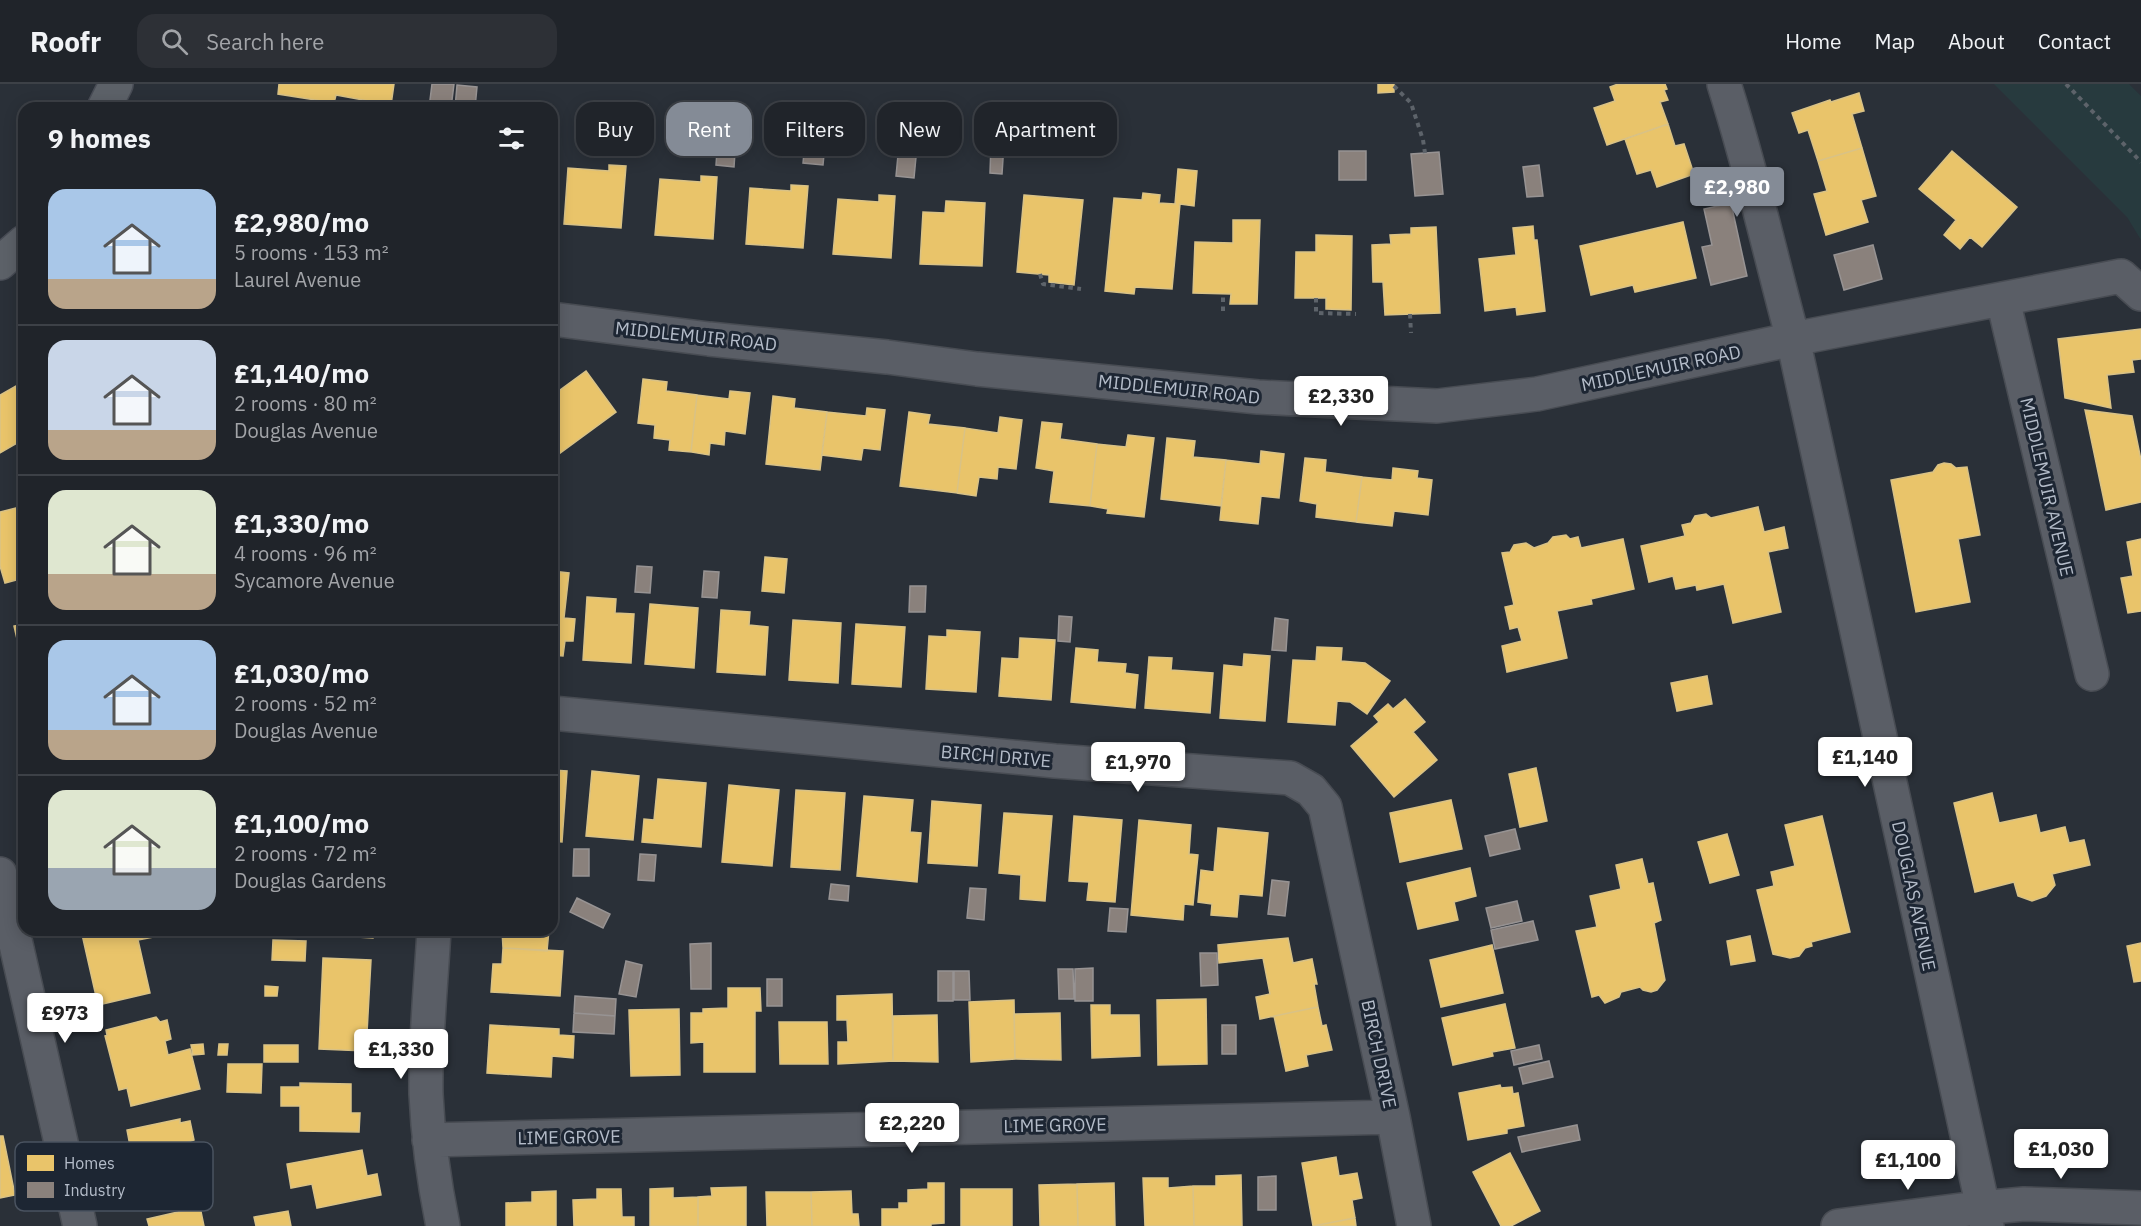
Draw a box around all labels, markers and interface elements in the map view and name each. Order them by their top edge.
search box [137,14,557,68]
text: Roofr [30,23,101,60]
icon: search [158,25,191,58]
text: Search here [206,27,324,56]
text: Home [1785,27,1842,55]
text: Map [1875,27,1915,55]
text: About [1948,27,2005,55]
text: Contact [2038,27,2111,55]
chip: Buy [576,102,654,156]
chip: Rent [666,102,752,156]
chip: Filters [764,102,865,156]
chip: New [877,102,962,156]
chip: Apartment [974,102,1117,156]
text: 9 homes [48,121,151,155]
icon: filters [495,122,528,155]
pin: £2,980 [1688,167,1786,218]
text: £2,980 [1704,173,1770,200]
text: £2,980/mo [234,205,369,239]
icon: home [96,213,168,285]
text: 5 rooms · 153 m² [234,239,389,266]
text: Laurel Avenue [234,266,361,293]
street label: MIDDLEMUIR ROAD [614,316,778,356]
street label: MIDDLEMUIR ROAD [1579,340,1743,396]
text: £1,140/mo [234,356,369,390]
icon: home [96,364,168,436]
street label: MIDDLEMUIR ROAD [1097,369,1261,409]
pin: £2,330 [1292,376,1390,427]
text: £2,330 [1308,382,1374,409]
text: 2 rooms · 80 m² [234,390,377,417]
street label: MIDDLEMUIR AVENUE [2015,395,2079,579]
text: Douglas Avenue [234,417,378,444]
text: £1,330/mo [234,506,369,540]
icon: home [96,514,168,586]
text: 4 rooms · 96 m² [234,540,377,567]
text: Sycamore Avenue [234,567,395,594]
text: £1,030/mo [234,656,369,690]
icon: home [96,664,168,736]
text: 2 rooms · 52 m² [234,690,377,717]
text: Douglas Avenue [234,717,378,744]
pin: £1,140 [1816,737,1914,788]
street label: BIRCH DRIVE [940,740,1052,772]
pin: £1,970 [1089,742,1187,793]
text: £1,140 [1832,743,1898,770]
text: £1,970 [1105,748,1171,775]
text: £1,100/mo [234,806,369,840]
icon: home [96,814,168,886]
street label: DOUGLAS AVENUE [1887,819,1941,973]
text: 2 rooms · 72 m² [234,840,377,867]
text: Douglas Gardens [234,867,387,894]
pin: £973 [29,993,101,1044]
street label: BIRCH DRIVE [1356,997,1402,1111]
text: £973 [41,999,89,1026]
pin: £1,330 [352,1029,450,1080]
text: £1,330 [368,1035,434,1062]
pin: £2,220 [863,1103,961,1154]
text: £2,220 [879,1109,945,1136]
street label: LIME GROVE [1003,1113,1107,1137]
street label: LIME GROVE [517,1125,621,1149]
pin: £1,030 [2012,1129,2110,1180]
text: £1,030 [2028,1135,2094,1162]
pin: £1,100 [1859,1140,1957,1191]
legend [15,1142,213,1211]
text: £1,100 [1875,1146,1941,1173]
text: Homes [64,1153,115,1173]
text: Industry [64,1180,125,1200]

